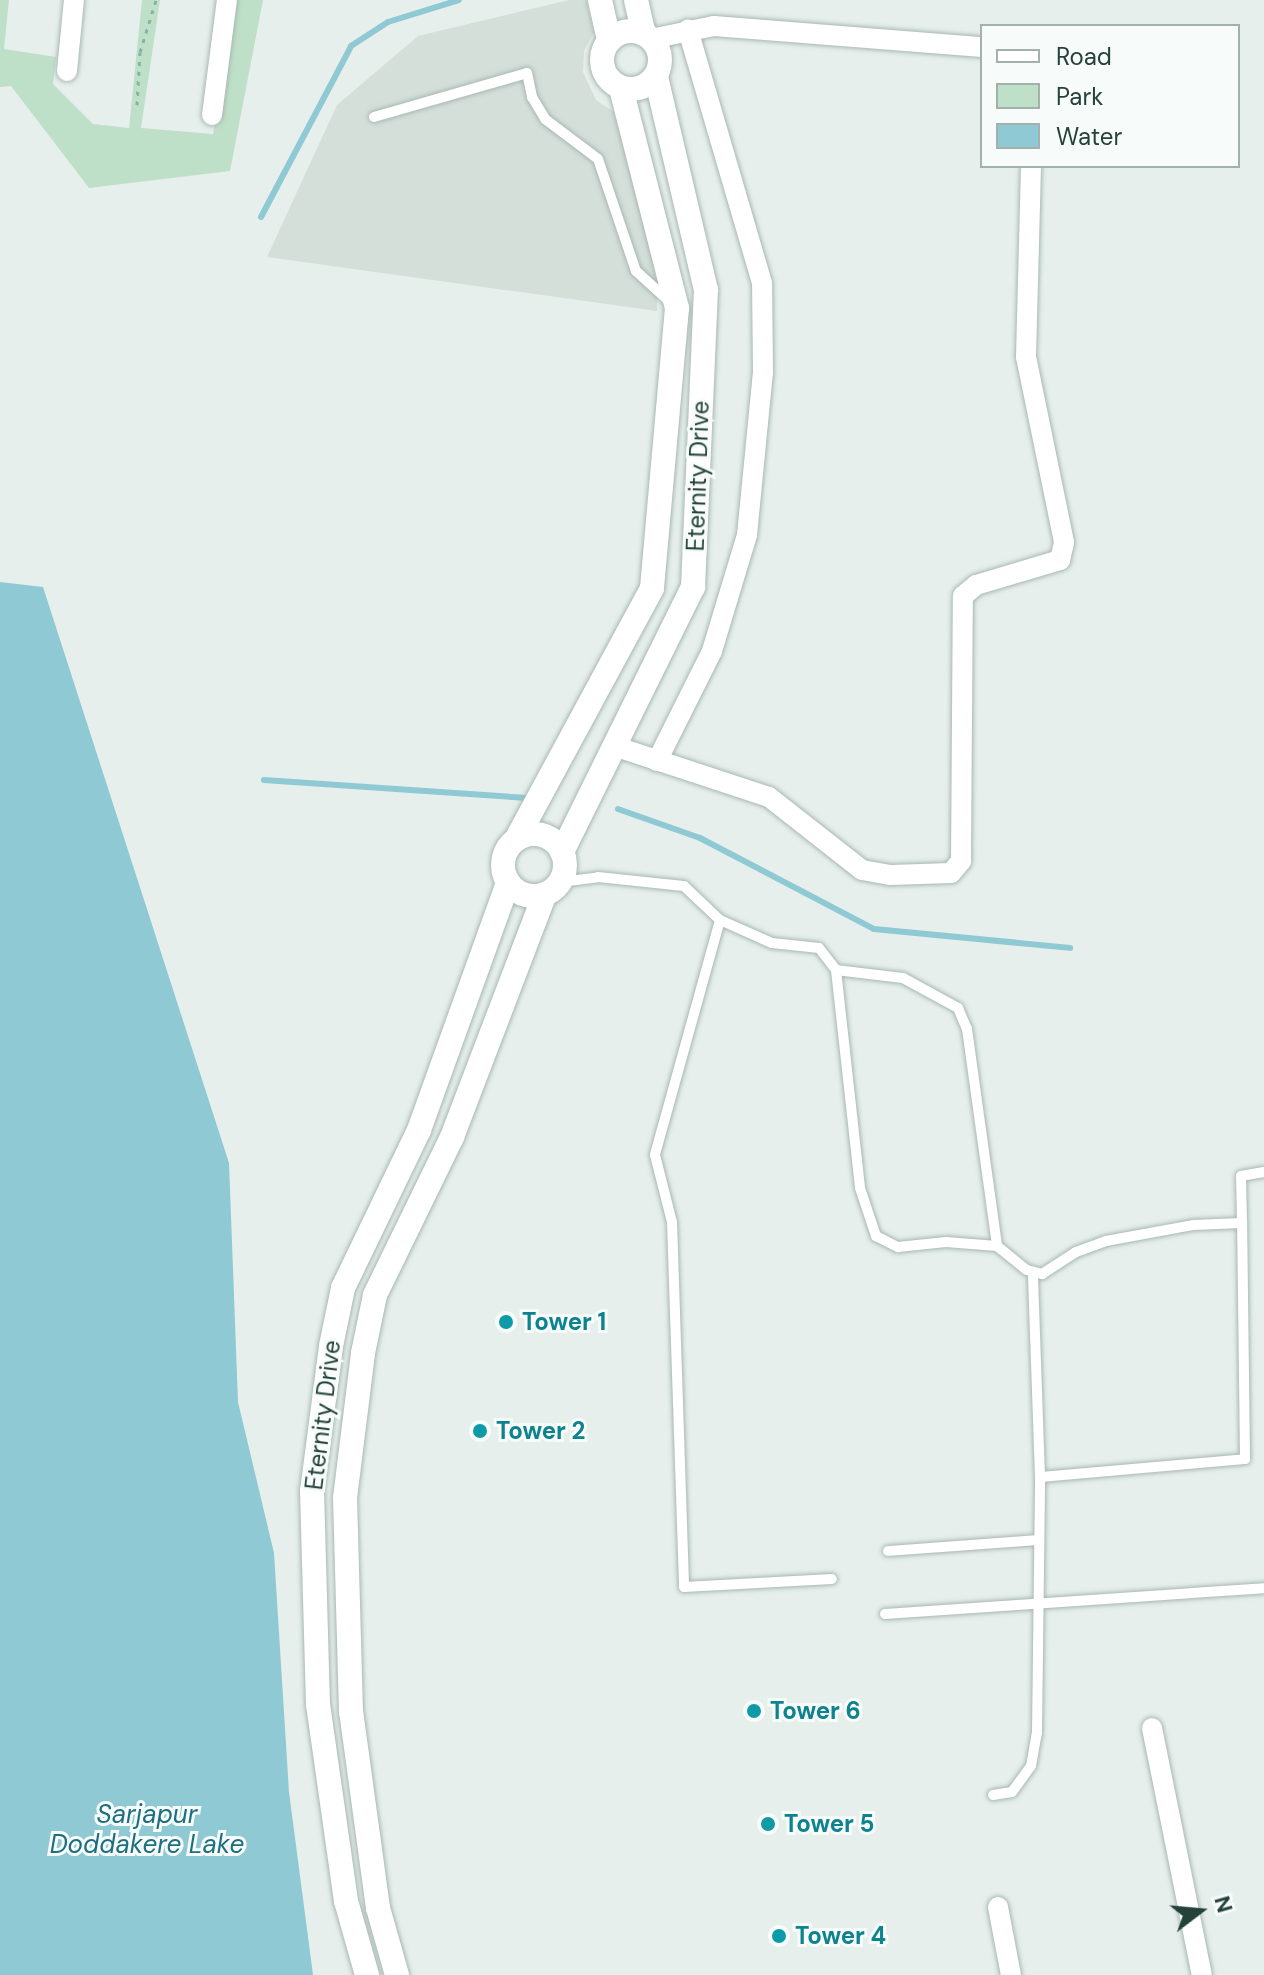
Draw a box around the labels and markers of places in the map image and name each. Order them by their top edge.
place label: Tower 1 [522,1308,606,1336]
marker: Tower 1 [497,1313,515,1331]
place label: Tower 2 [496,1417,585,1445]
marker: Tower 2 [471,1422,489,1440]
place label: Tower 6 [770,1697,861,1725]
marker: Tower 6 [745,1702,763,1720]
place label: Tower 5 [784,1810,874,1838]
marker: Tower 5 [759,1815,777,1833]
place label: Tower 4 [795,1922,886,1950]
marker: Tower 4 [770,1927,788,1945]

